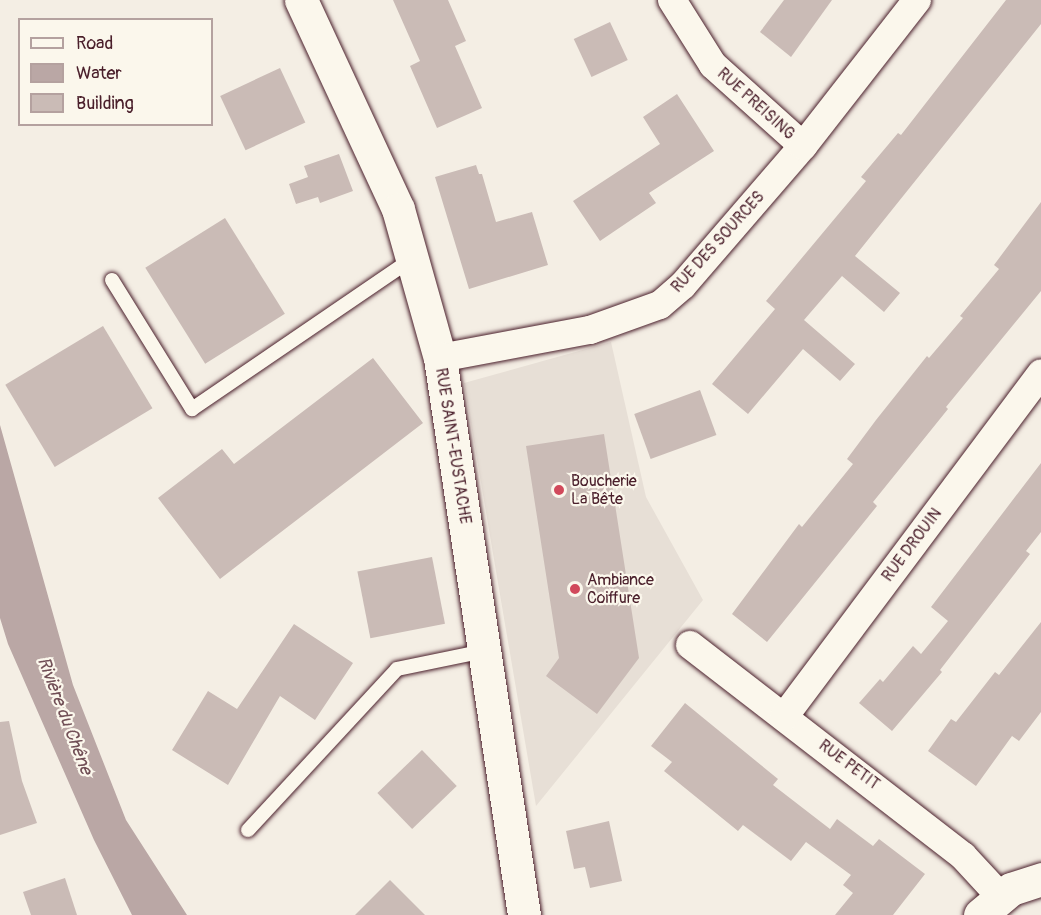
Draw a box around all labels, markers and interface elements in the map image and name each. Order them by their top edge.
legend [18,18,213,126]
text: Road [76,32,113,55]
text: Water [76,62,122,85]
street label: RUE PREISING [713,64,799,144]
text: Building [76,92,134,115]
street label: RUE DES SOURCES [667,187,769,297]
street label: RUE SAINT-EUSTACHE [431,367,475,525]
place label: Boucherie La Bête [571,471,637,509]
marker: Boucherie La Bête [552,483,566,497]
street label: RUE DROUIN [878,504,946,586]
place label: Ambiance Coiffure [587,570,654,608]
marker: Ambiance Coiffure [568,582,582,596]
water label: Rivière du Chêne [32,654,96,778]
street label: RUE PETIT [815,736,883,794]

